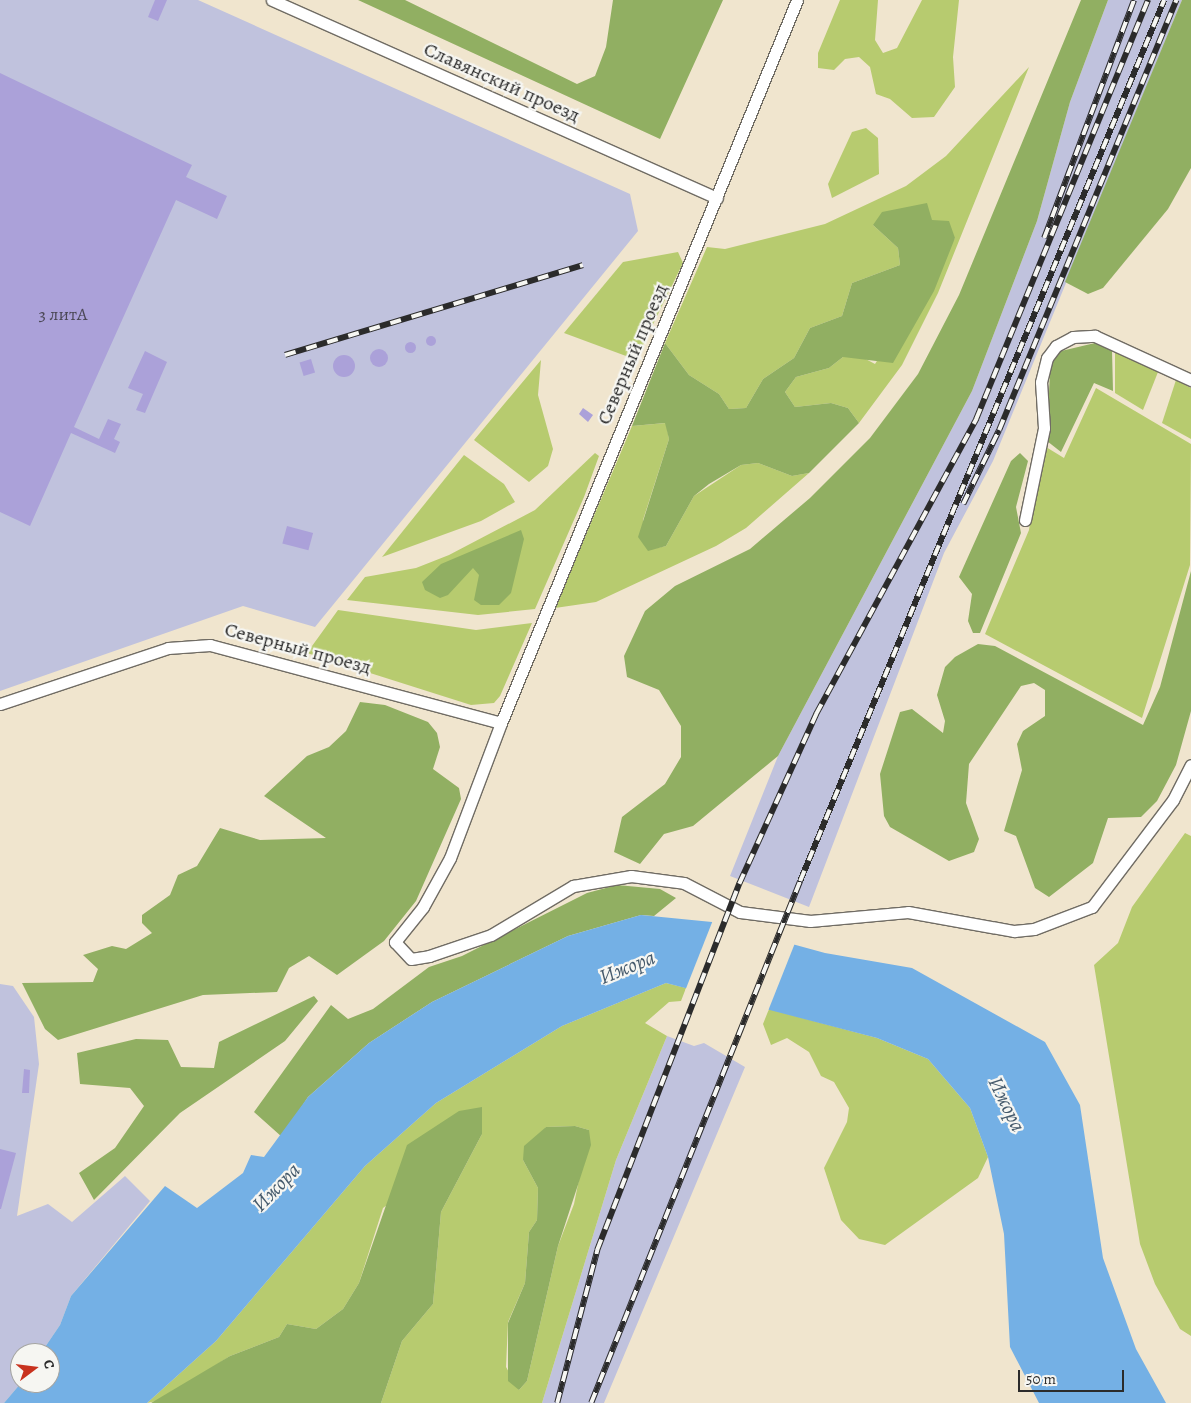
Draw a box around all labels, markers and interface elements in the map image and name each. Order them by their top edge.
street label: Славянский проезд [420,37,584,127]
street label: Северный проезд [592,280,672,428]
house number: 3 литА [38,303,88,325]
street label: Северный проезд [222,617,374,679]
water label: Ижора [595,944,659,990]
water label: Ижора [983,1072,1031,1136]
water label: Ижора [247,1157,305,1217]
north arrow [10,1343,60,1393]
text: С [39,1358,59,1371]
scale bar [1021,1360,1127,1392]
text: 50 m [1026,1369,1056,1389]

